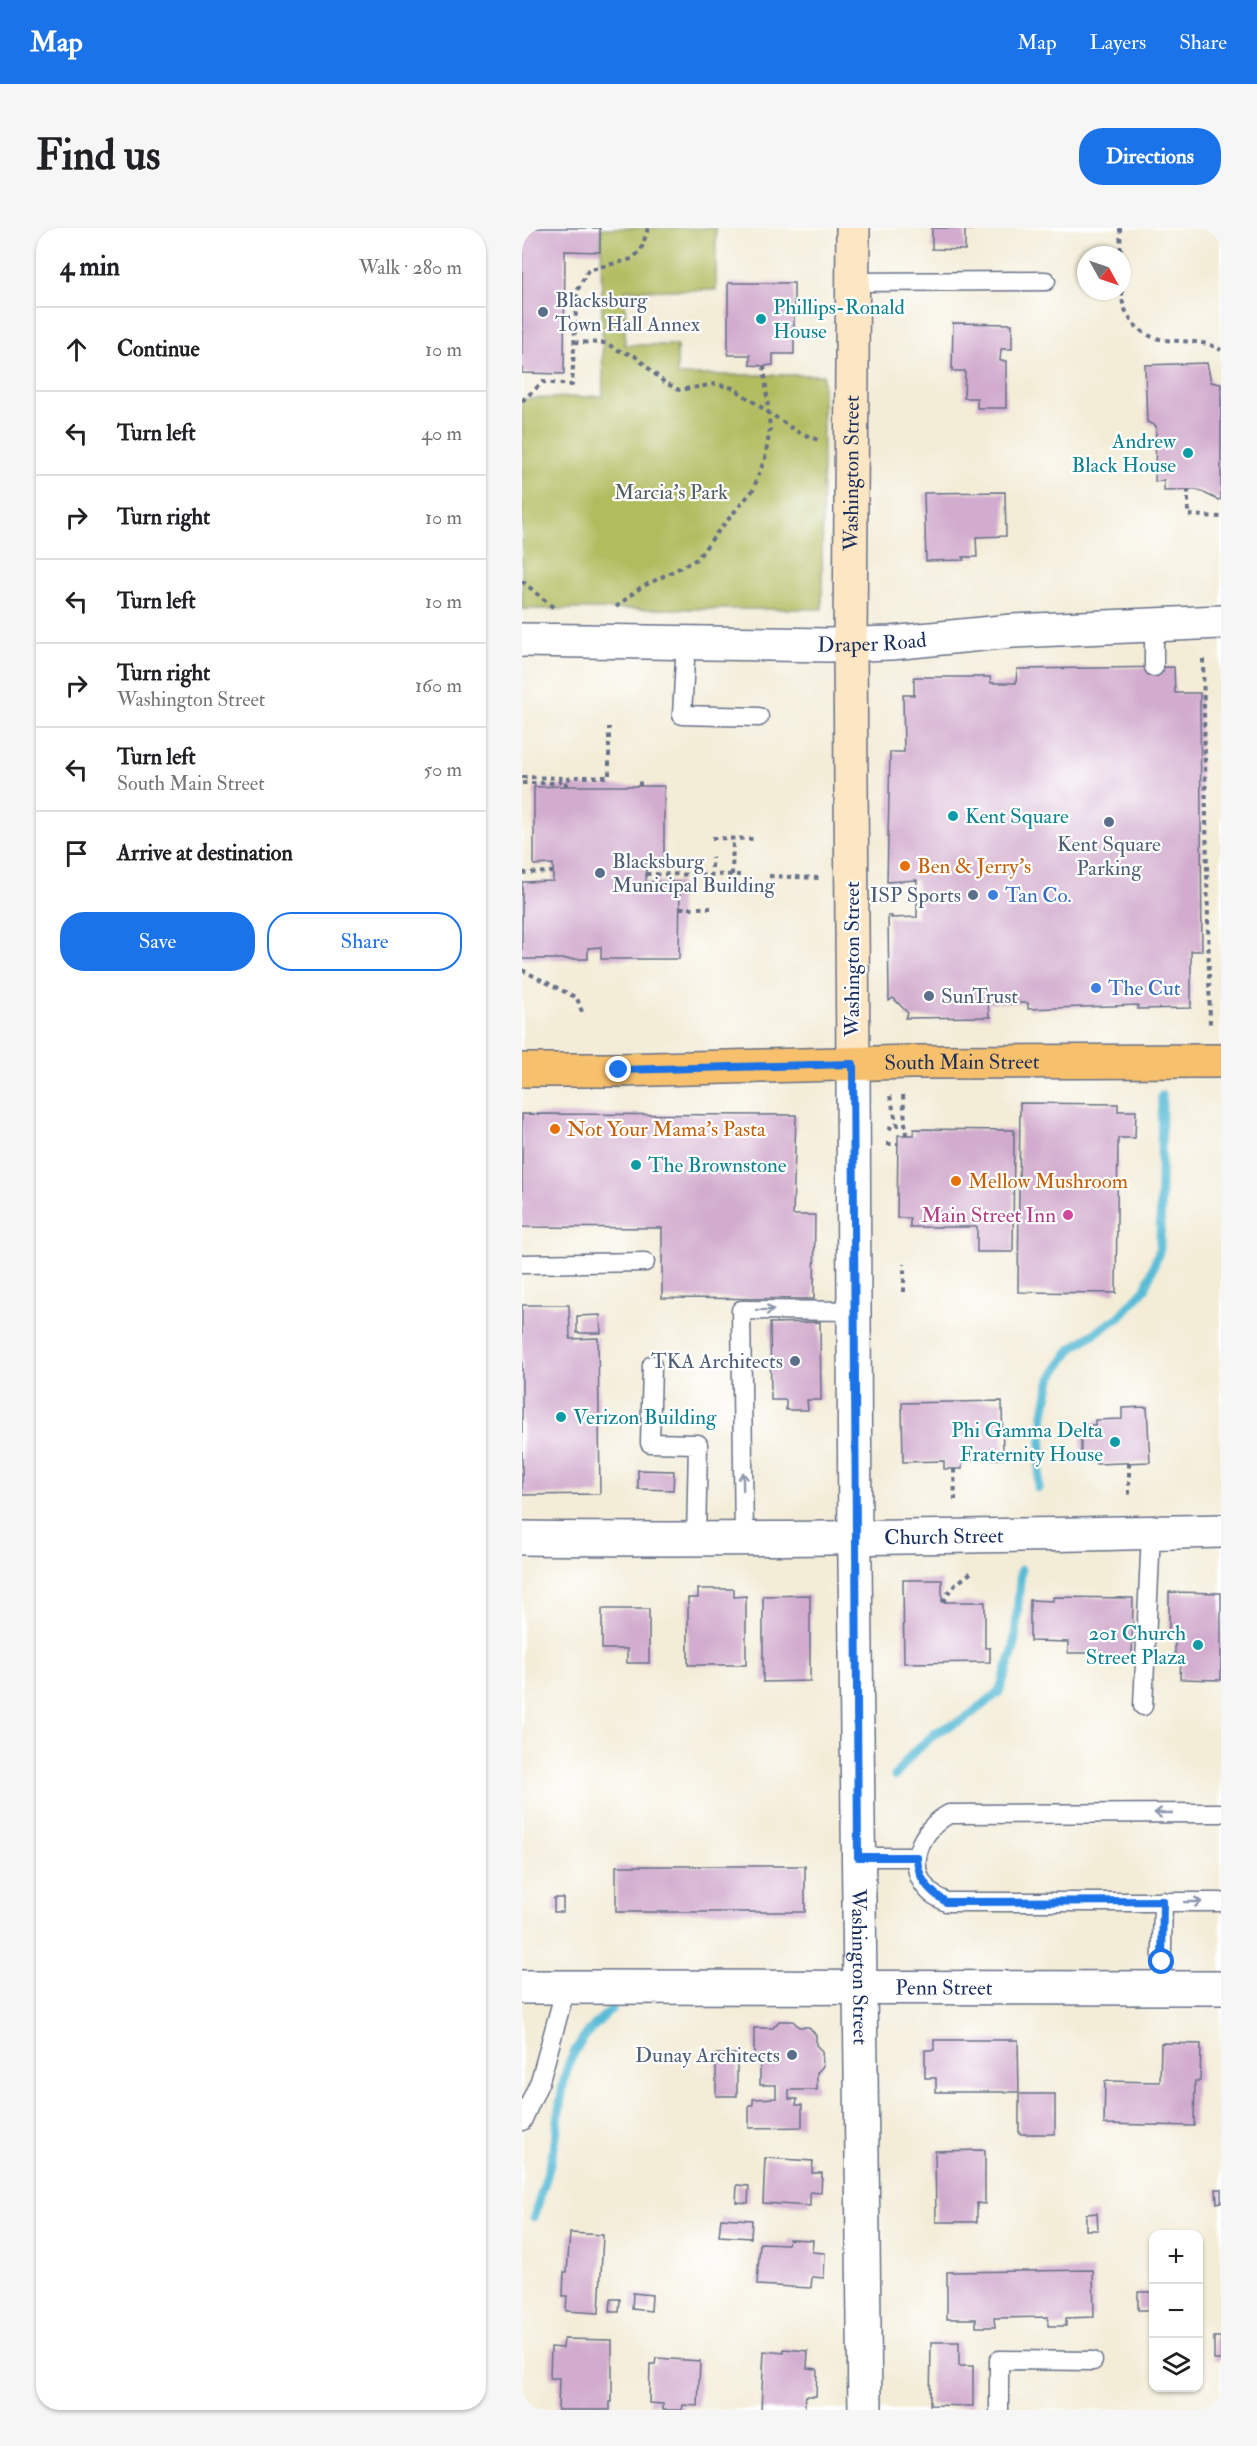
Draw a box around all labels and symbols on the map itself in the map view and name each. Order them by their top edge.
north arrow [1077,246,1131,300]
place label: Blacksburg Town Hall Annex [555,287,701,338]
place label: Phillips-Ronald House [773,294,906,345]
marker: Blacksburg Town Hall Annex [536,305,550,319]
marker: Phillips-Ronald House [754,312,768,326]
street label: Washington Street [837,395,865,552]
place label: Andrew Black House [1071,428,1177,479]
marker: Andrew Black House [1181,446,1195,460]
park label: Marcia's Park [614,479,728,506]
street label: Draper Road [817,626,928,659]
place label: Kent Square [965,803,1069,830]
marker: Kent Square [946,809,960,823]
marker: Kent Square Parking [1102,815,1116,829]
place label: Kent Square Parking [1057,831,1161,882]
place label: Blacksburg Municipal Building [612,848,775,899]
place label: Ben & Jerry's [917,853,1031,880]
marker: Ben & Jerry's [898,859,912,873]
marker: Blacksburg Municipal Building [593,866,607,880]
street label: Washington Street [839,881,866,1038]
place label: ISP Sports [870,882,961,909]
place label: Tan Co. [1005,882,1072,909]
marker: ISP Sports [966,888,980,902]
marker: Tan Co. [986,888,1000,902]
place label: The Cut [1108,975,1181,1002]
marker: The Cut [1089,981,1103,995]
place label: SunTrust [941,983,1018,1010]
marker: SunTrust [922,989,936,1003]
street label: South Main Street [884,1048,1040,1076]
route end [605,1056,631,1082]
place label: Not Your Mama's Pasta [567,1116,766,1143]
marker: Not Your Mama's Pasta [548,1122,562,1136]
place label: The Brownstone [648,1152,787,1179]
marker: The Brownstone [629,1158,643,1172]
place label: Mellow Mushroom [968,1168,1128,1195]
marker: Mellow Mushroom [949,1174,963,1188]
place label: Main Street Inn [921,1202,1056,1229]
marker: Main Street Inn [1061,1208,1075,1222]
one-way arrow [754,1304,774,1316]
place label: TKA Architects [651,1348,783,1375]
marker: TKA Architects [788,1354,802,1368]
place label: Verizon Building [573,1404,717,1431]
marker: Verizon Building [554,1410,568,1424]
place label: Phi Gamma Delta Fraternity House [951,1417,1103,1468]
marker: Phi Gamma Delta Fraternity House [1108,1435,1122,1449]
one-way arrow [737,1472,749,1492]
street label: Church Street [884,1522,1004,1551]
place label: 201 Church Street Plaza [1086,1620,1186,1671]
marker: 201 Church Street Plaza [1191,1638,1205,1652]
one-way arrow [1153,1807,1173,1819]
street label: Washington Street [845,1888,874,2045]
one-way arrow [1183,1896,1203,1907]
route start [1148,1948,1174,1974]
street label: Penn Street [895,1974,993,2001]
place label: Dunay Architects [635,2042,780,2069]
marker: Dunay Architects [785,2048,799,2062]

